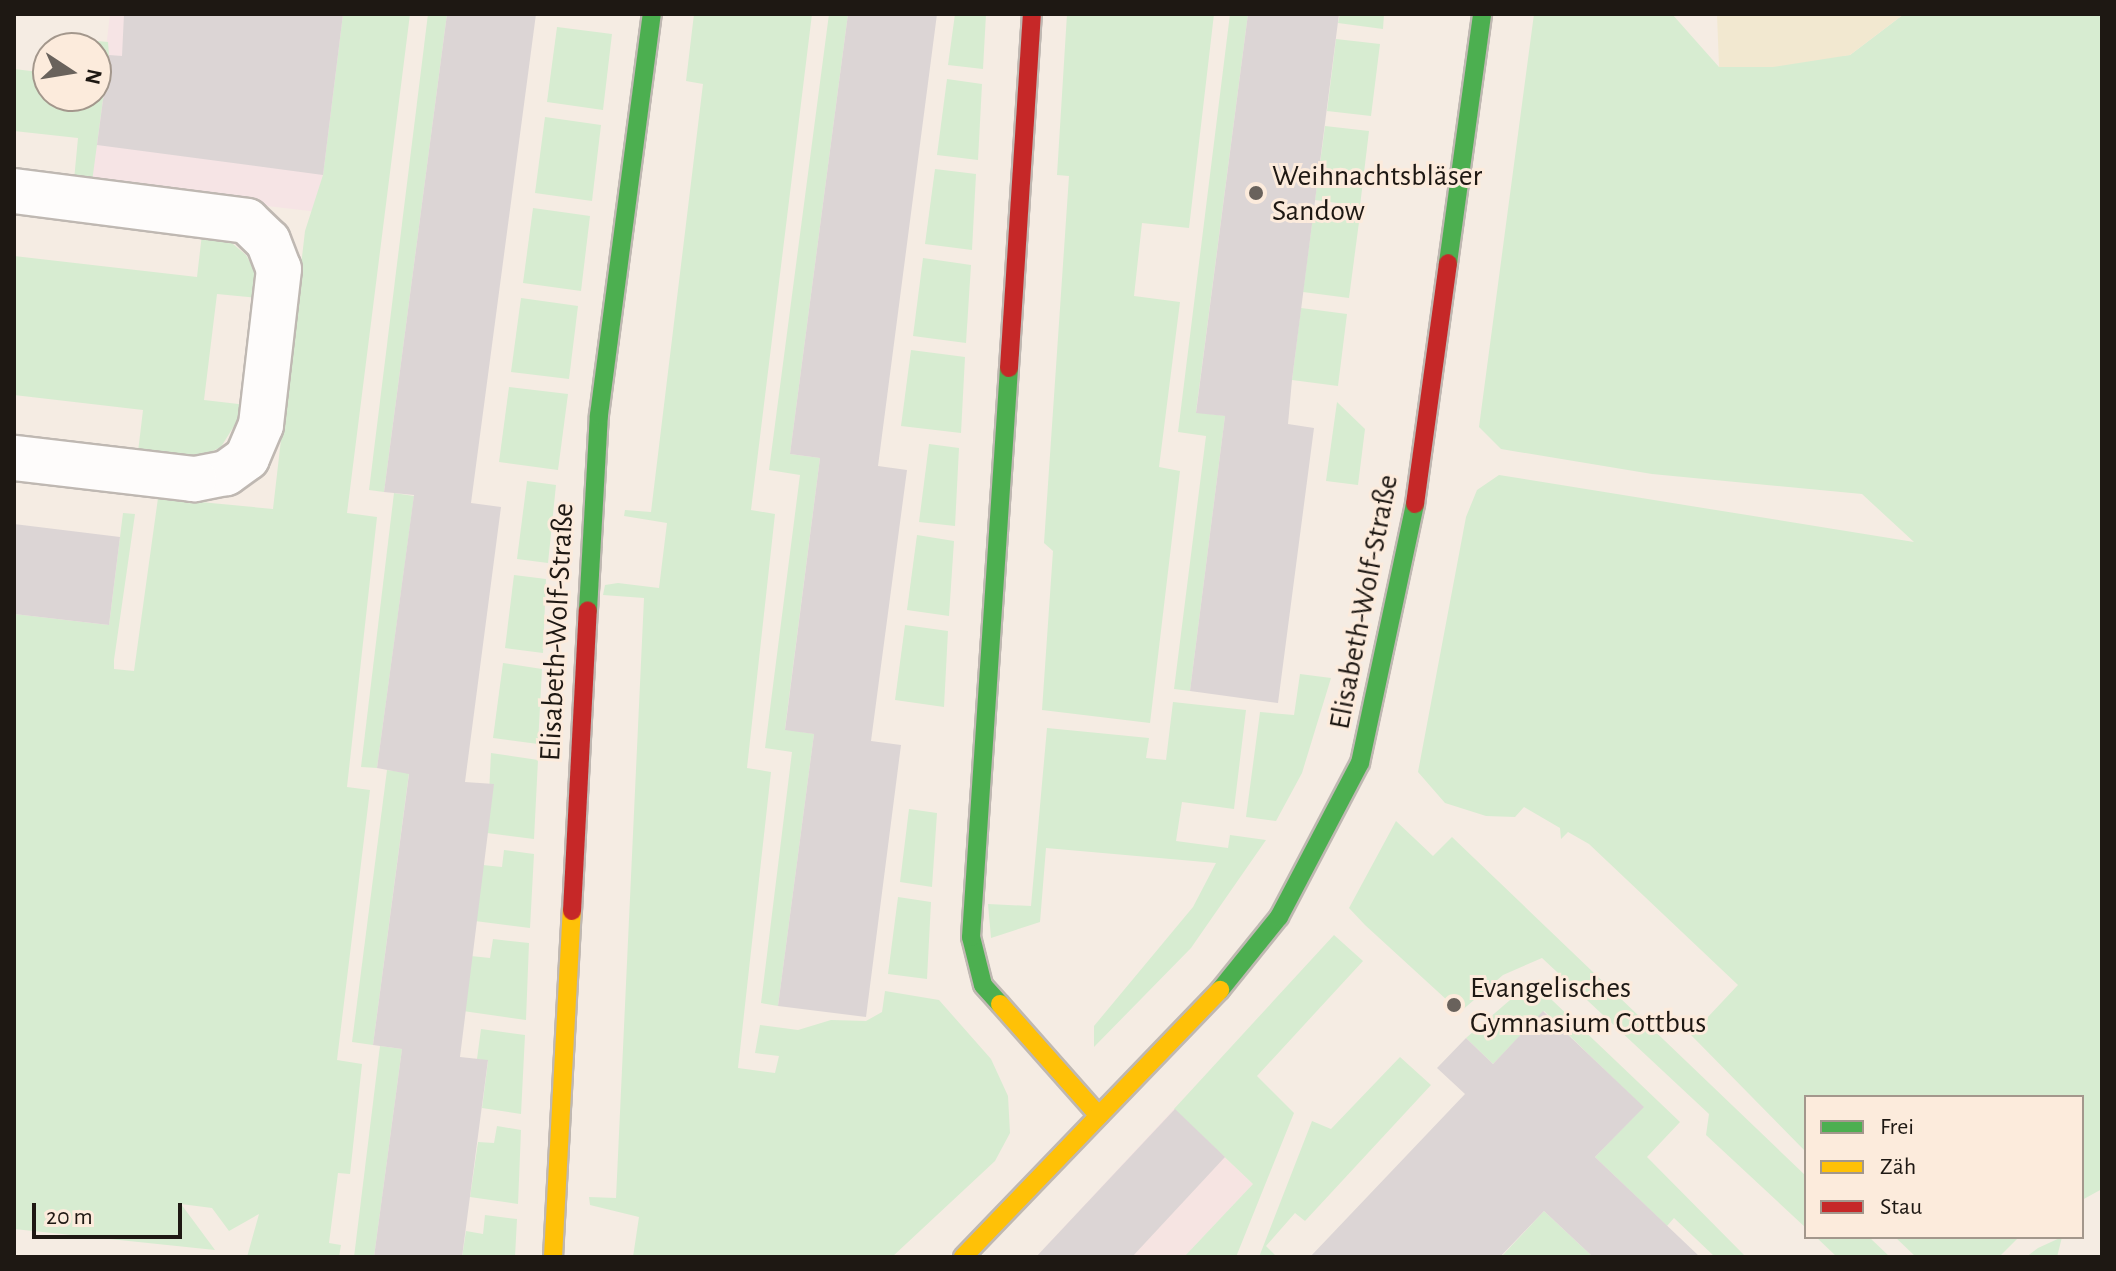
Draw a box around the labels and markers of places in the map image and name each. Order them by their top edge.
place label: Weihnachtsbläser Sandow [1272,158,1482,228]
marker: Weihnachtsbläser Sandow [1247,184,1265,202]
place label: Evangelisches Gymnasium Cottbus [1470,970,1706,1040]
marker: Evangelisches Gymnasium Cottbus [1445,996,1463,1014]

